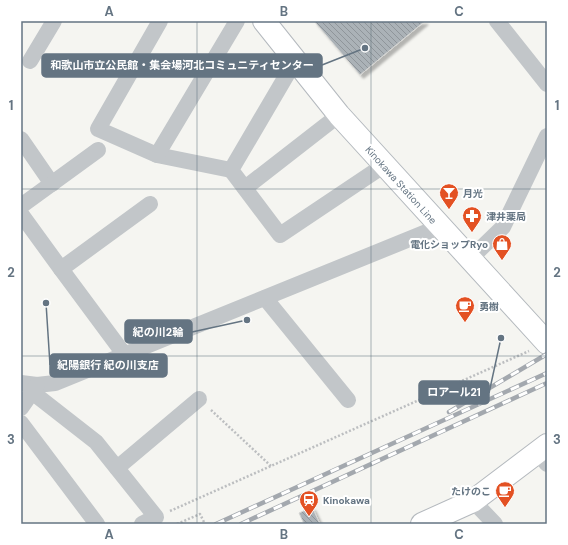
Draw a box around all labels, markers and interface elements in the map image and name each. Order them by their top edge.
text: A [104,3,114,20]
text: B [280,3,288,20]
text: C [454,3,464,20]
callout: 和歌山市立公民館・集会場河北コミュニティセンター [42,54,322,77]
text: 和歌山市立公民館・集会場河北コミュニティセンター [50,58,314,72]
text: 1 [9,97,13,114]
text: 1 [555,97,559,114]
street label: Kinokawa Station Line [363,143,440,227]
bar icon: 月光 [438,182,460,210]
place label: 月光 [463,187,483,200]
pharmacy icon: 津井薬局 [461,205,483,233]
place label: 津井薬局 [486,210,526,223]
shop icon: 電化ショップRyo [491,233,513,261]
place label: 電化ショップRyo [410,238,488,251]
text: 2 [7,264,15,281]
text: 2 [553,264,561,281]
cafe icon: 勇樹 [454,295,476,323]
place label: 勇樹 [479,300,499,313]
callout: 紀の川2輪 [125,320,192,343]
text: 紀の川2輪 [133,325,184,339]
callout: 紀陽銀行 紀の川支店 [50,354,167,377]
text: 紀陽銀行 紀の川支店 [57,358,159,372]
callout: ロアール21 [419,381,489,404]
text: ロアール21 [427,385,481,399]
text: 3 [7,431,15,448]
text: 3 [553,431,561,448]
cafe icon: たけのこ [494,480,516,508]
place label: たけのこ [451,485,491,498]
station icon: Kinokawa [298,489,320,517]
place label: Kinokawa [323,494,370,507]
text: A [104,526,114,543]
text: B [280,526,288,543]
text: C [454,526,464,543]

